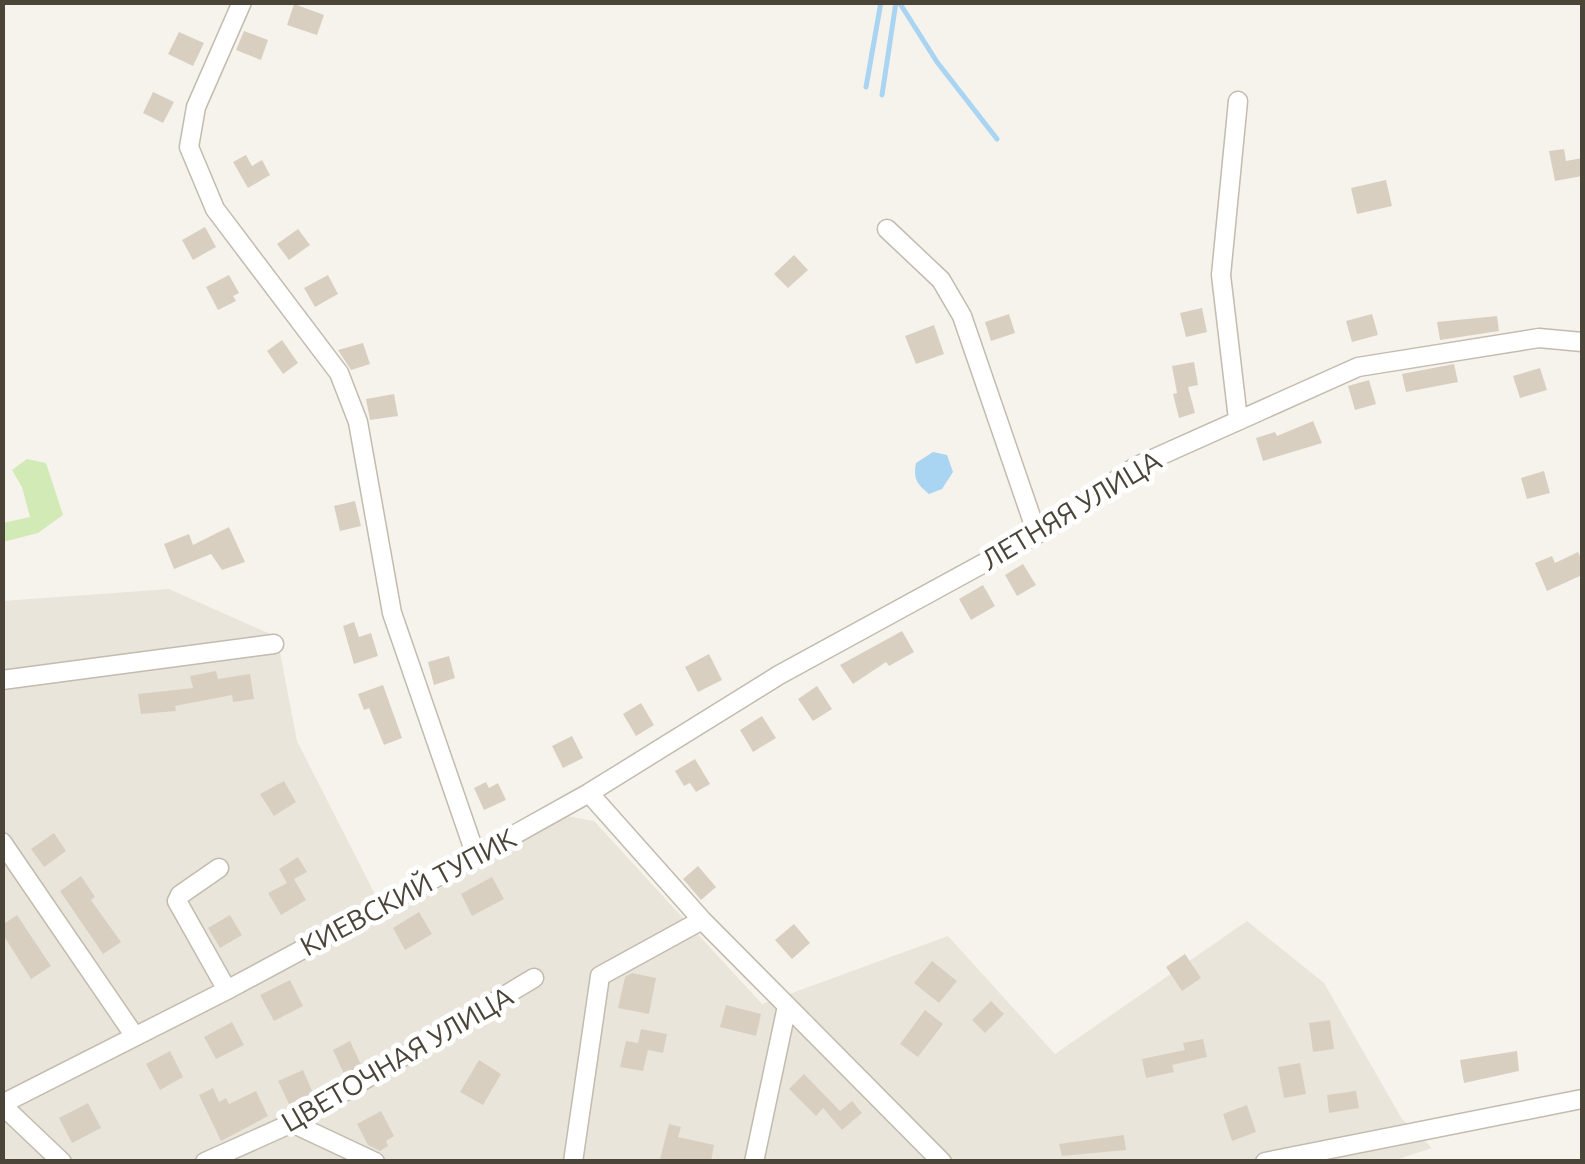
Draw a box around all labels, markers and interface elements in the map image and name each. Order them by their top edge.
street label: ЛЕТНЯЯ УЛИЦА [975,444,1166,575]
street label: КИЕВСКИЙ ТУПИК [295,822,521,961]
street label: ЦВЕТОЧНАЯ УЛИЦА [276,980,518,1137]

